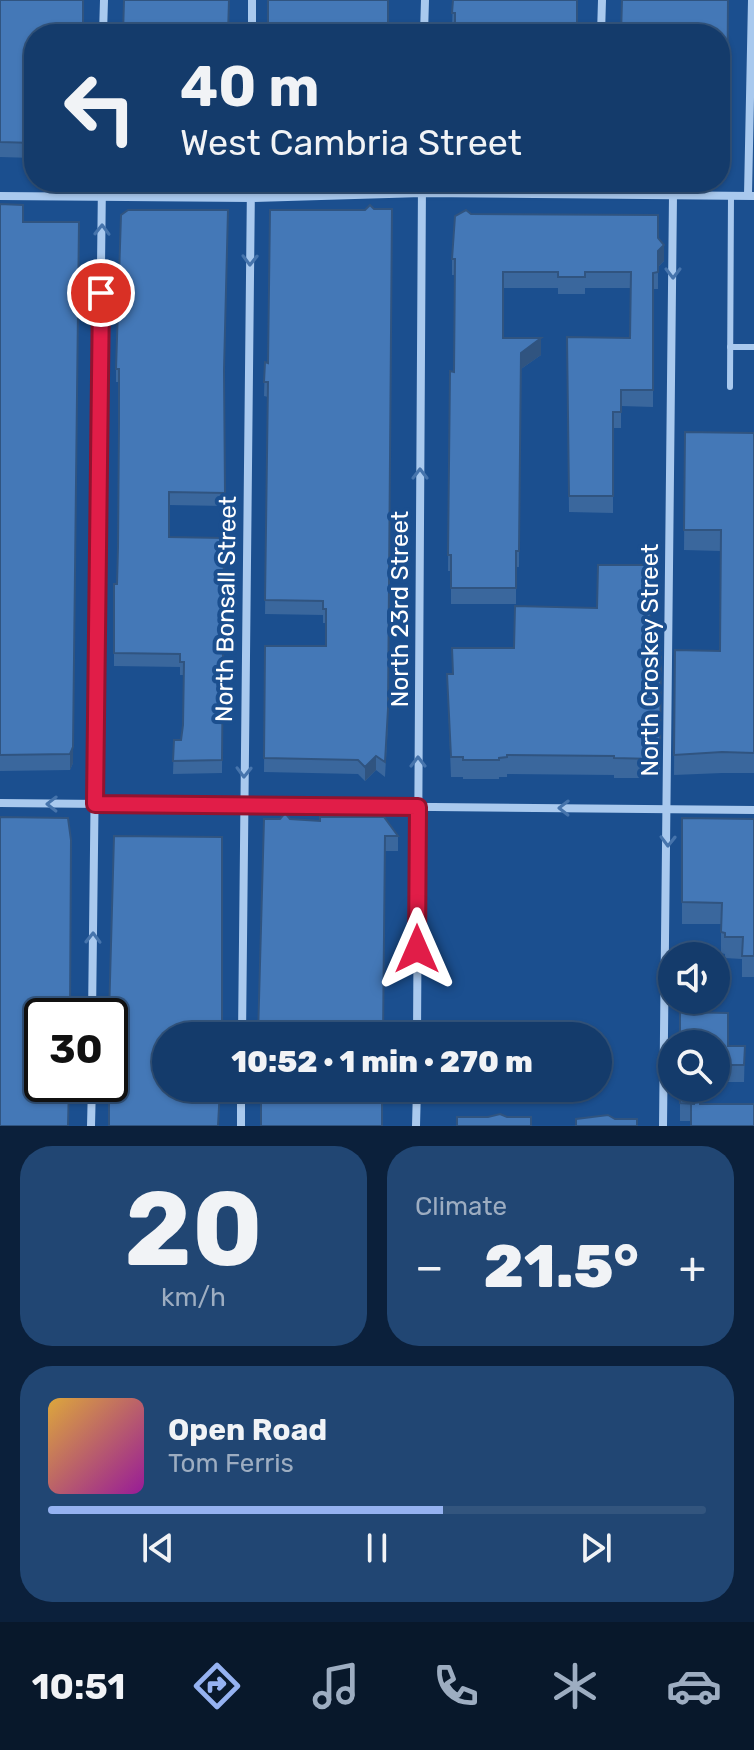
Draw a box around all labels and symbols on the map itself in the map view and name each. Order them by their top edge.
one-way arrow [93,223,111,236]
one-way arrow [241,254,259,267]
pin [67,259,135,327]
one-way arrow [664,267,682,280]
one-way arrow [412,467,429,480]
street label: North Bonsall Street [210,496,242,722]
street label: North 23rd Street [386,511,414,707]
street label: North Croskey Street [636,544,664,777]
one-way arrow [410,755,427,768]
one-way arrow [235,766,253,779]
one-way arrow [45,795,58,813]
one-way arrow [557,799,570,817]
one-way arrow [659,835,677,848]
position arrow [375,907,459,991]
one-way arrow [85,931,102,944]
speed limit sign: 30 [24,998,128,1102]

